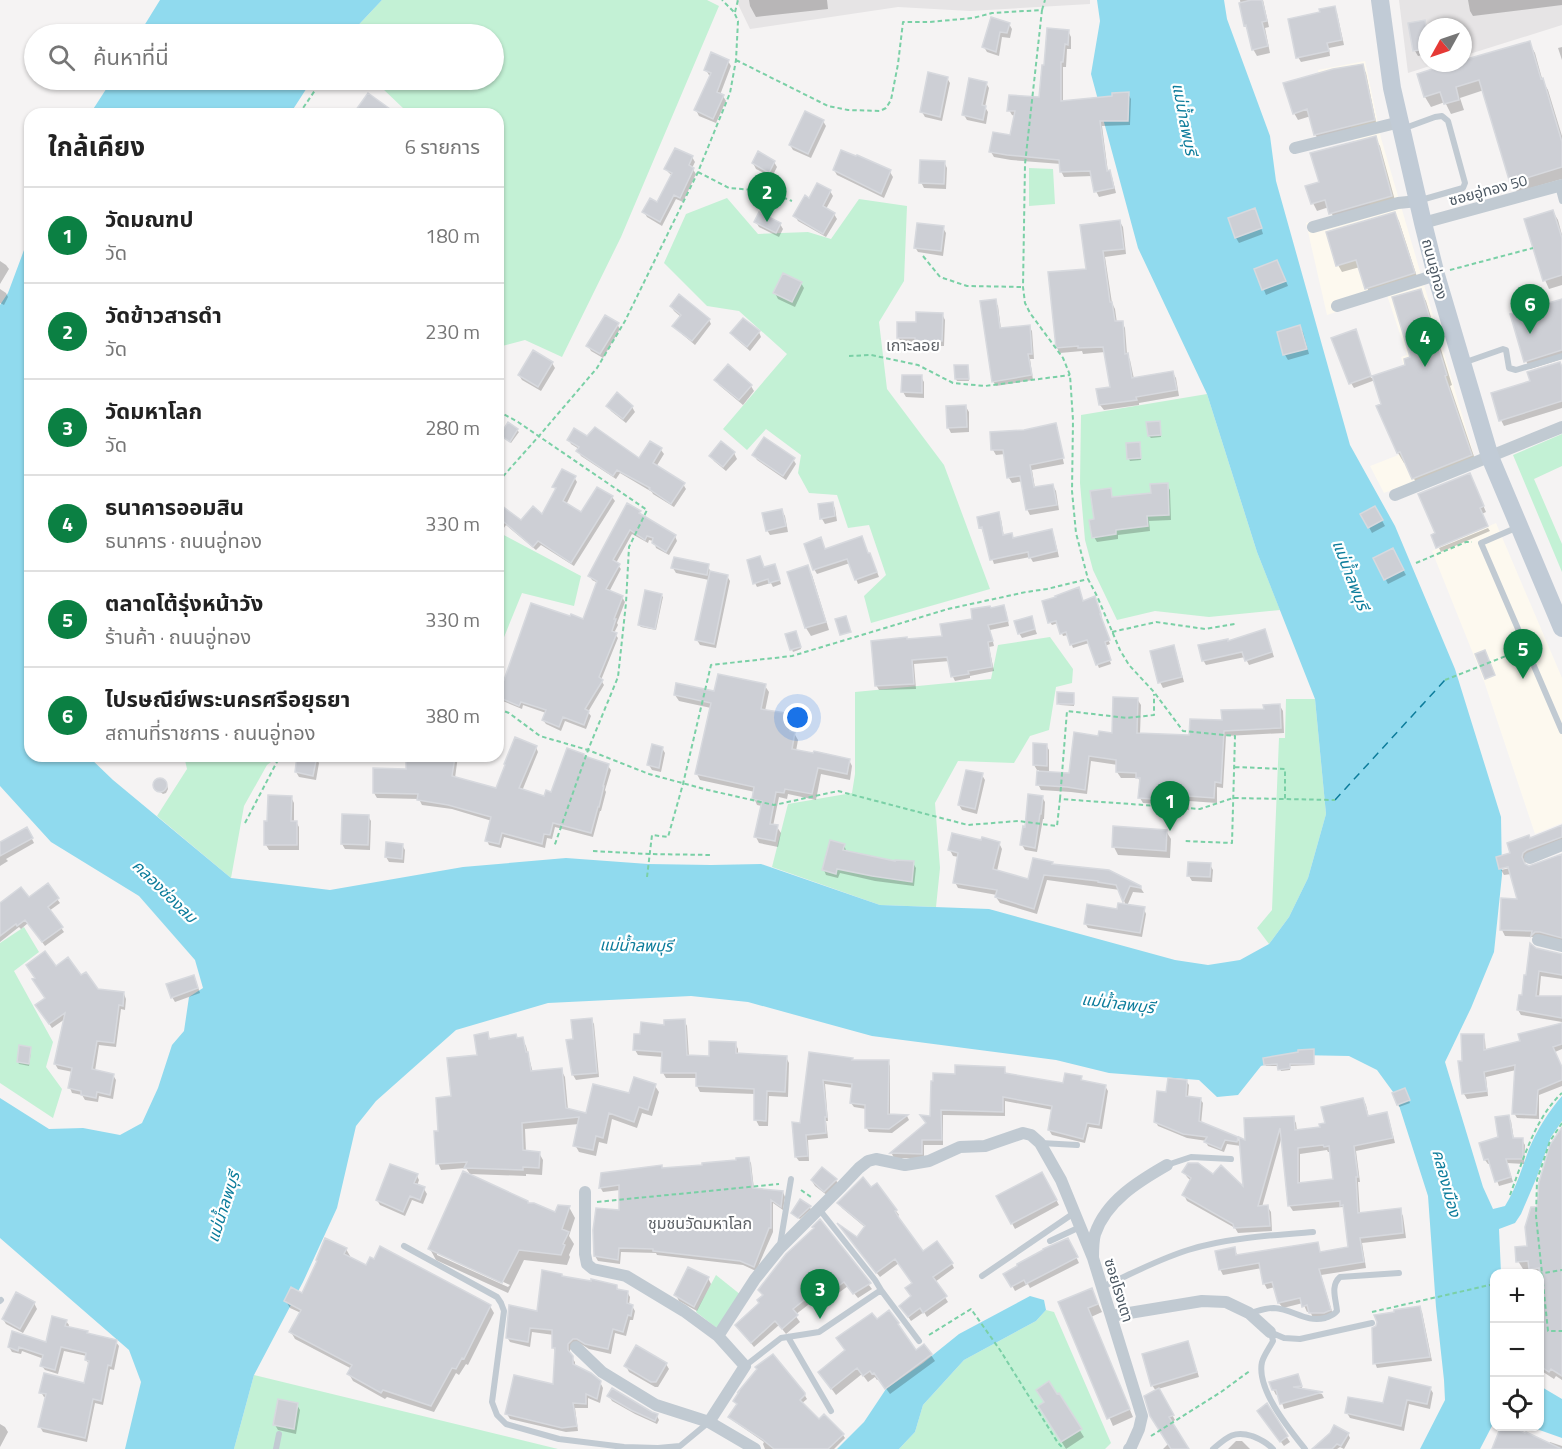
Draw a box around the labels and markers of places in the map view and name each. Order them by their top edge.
pin: 2 [748,172,786,222]
pin: 6 [1510,284,1550,334]
pin: 4 [1406,318,1444,367]
pin: 5 [1504,630,1543,679]
pin: 1 [1150,782,1190,831]
pin: 3 [800,1270,840,1319]

